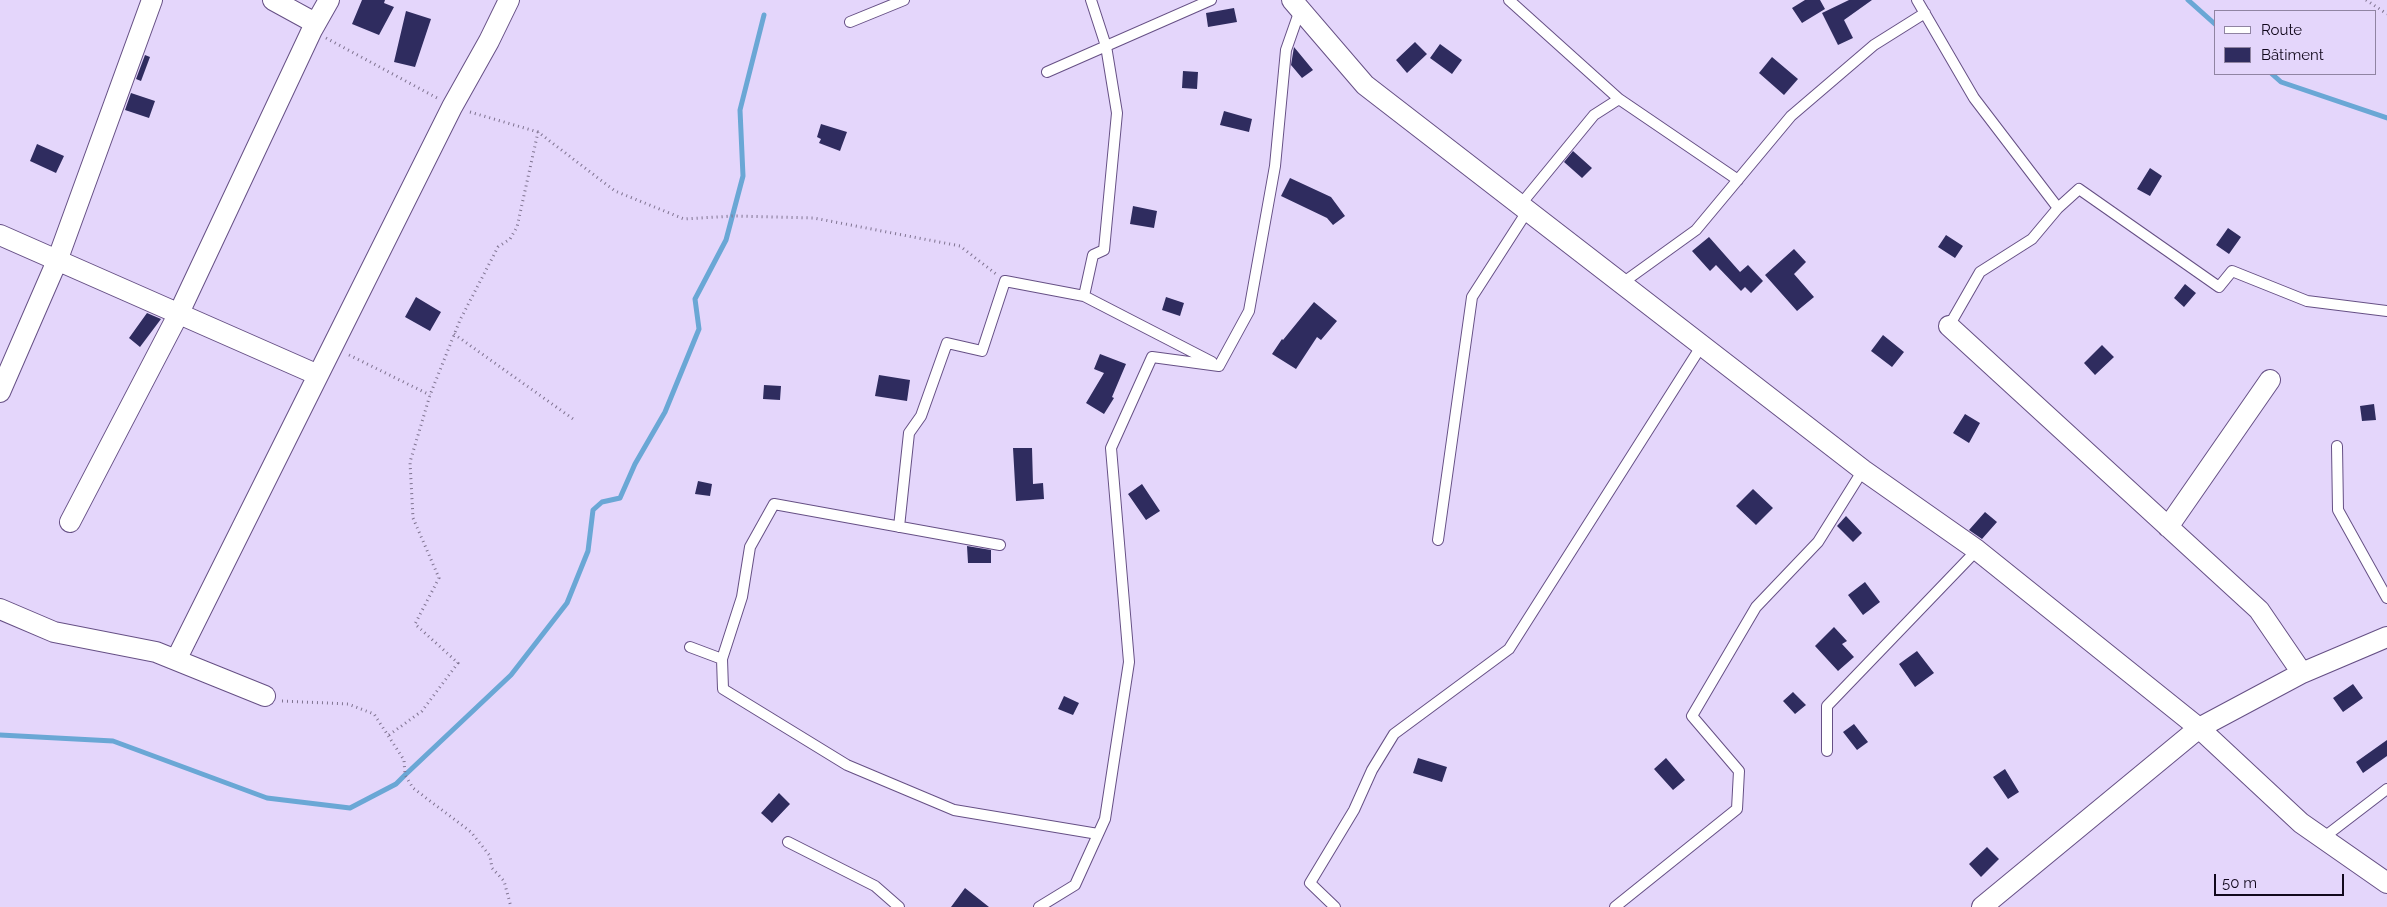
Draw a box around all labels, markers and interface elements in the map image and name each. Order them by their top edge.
legend [2214,10,2377,75]
text: Route [2261,21,2302,39]
text: Bâtiment [2261,46,2324,64]
scale bar [2217,864,2347,896]
text: 50 m [2222,874,2257,892]

